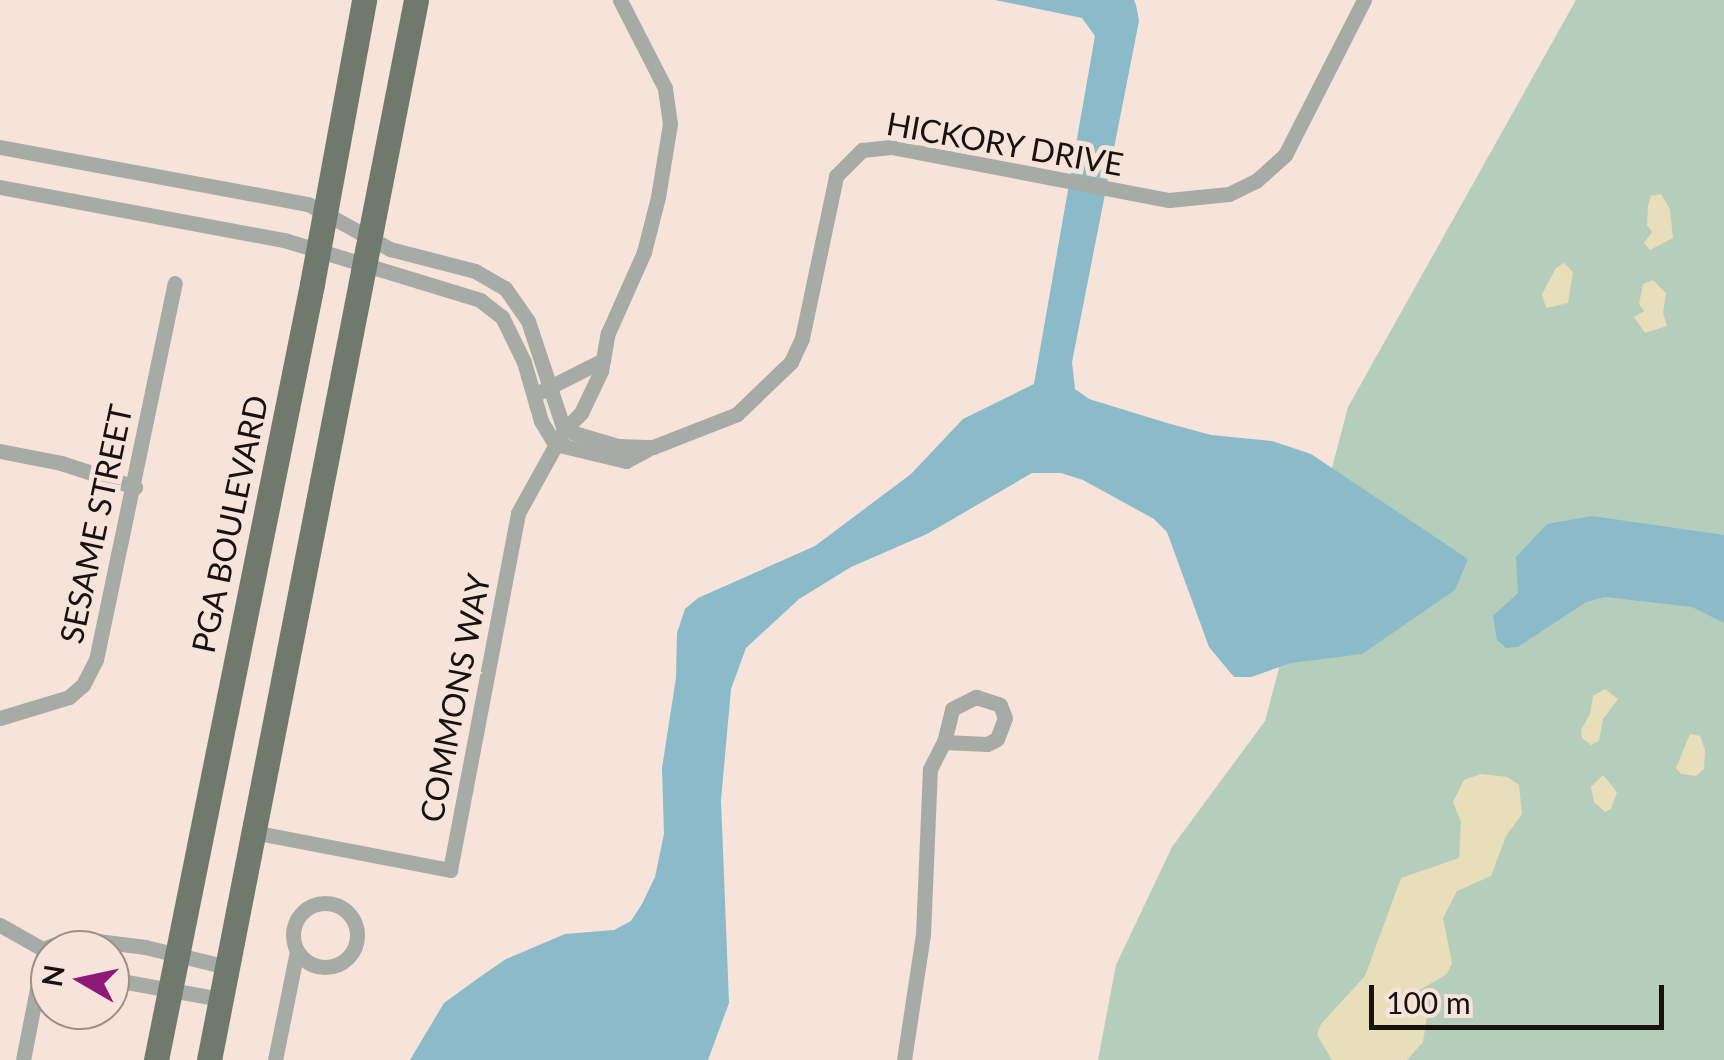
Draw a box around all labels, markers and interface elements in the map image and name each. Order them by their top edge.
street label: HICKORY DRIVE [883,104,1127,184]
street label: PGA BOULEVARD [184,391,276,657]
street label: SESAME STREET [52,401,140,647]
street label: COMMONS WAY [412,570,498,826]
north arrow [30,930,130,1030]
text: N [34,962,71,989]
scale bar [1374,965,1669,1027]
text: 100 m [1386,984,1471,1020]

